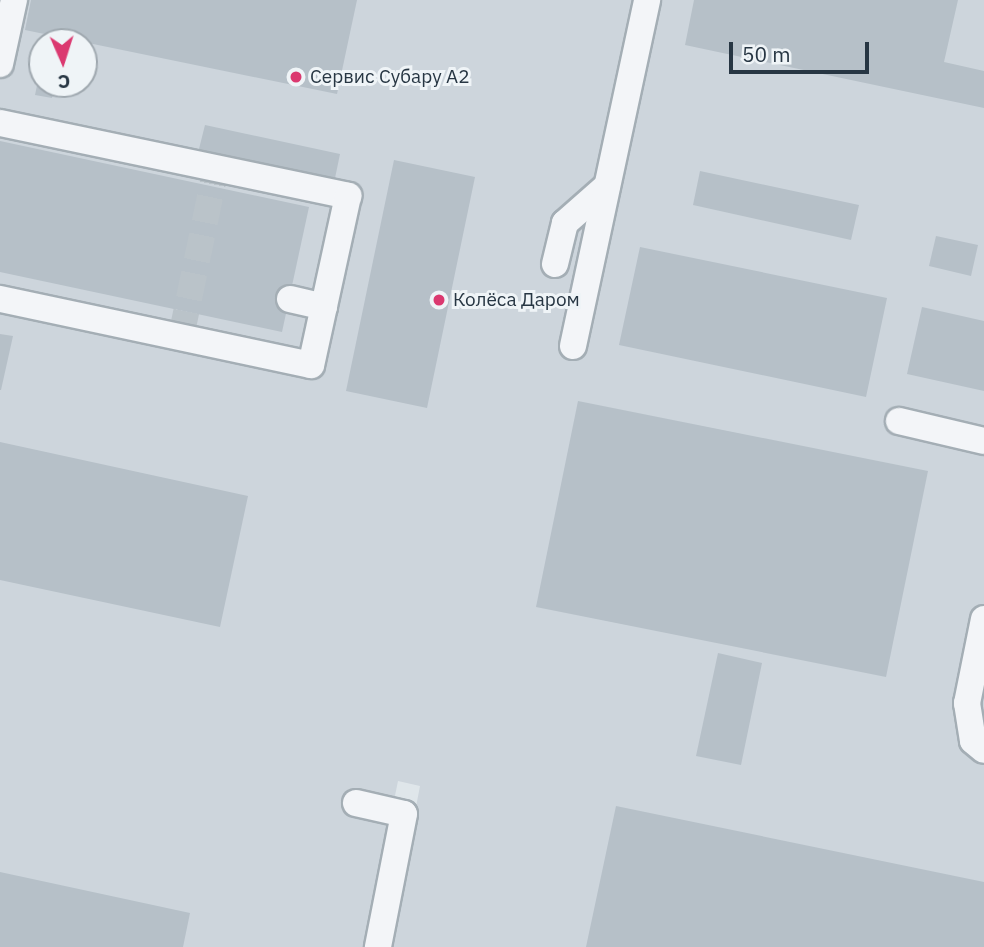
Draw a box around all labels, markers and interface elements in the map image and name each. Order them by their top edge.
north arrow [28,28,98,98]
scale bar [732,28,872,72]
text: 50 m [742,40,791,68]
place label: Сервис Субару А2 [310,66,470,88]
marker: Сервис Субару А2 [288,69,304,85]
text: С [57,70,71,94]
place label: Колёса Даром [453,289,580,311]
marker: Колёса Даром [431,292,447,308]

